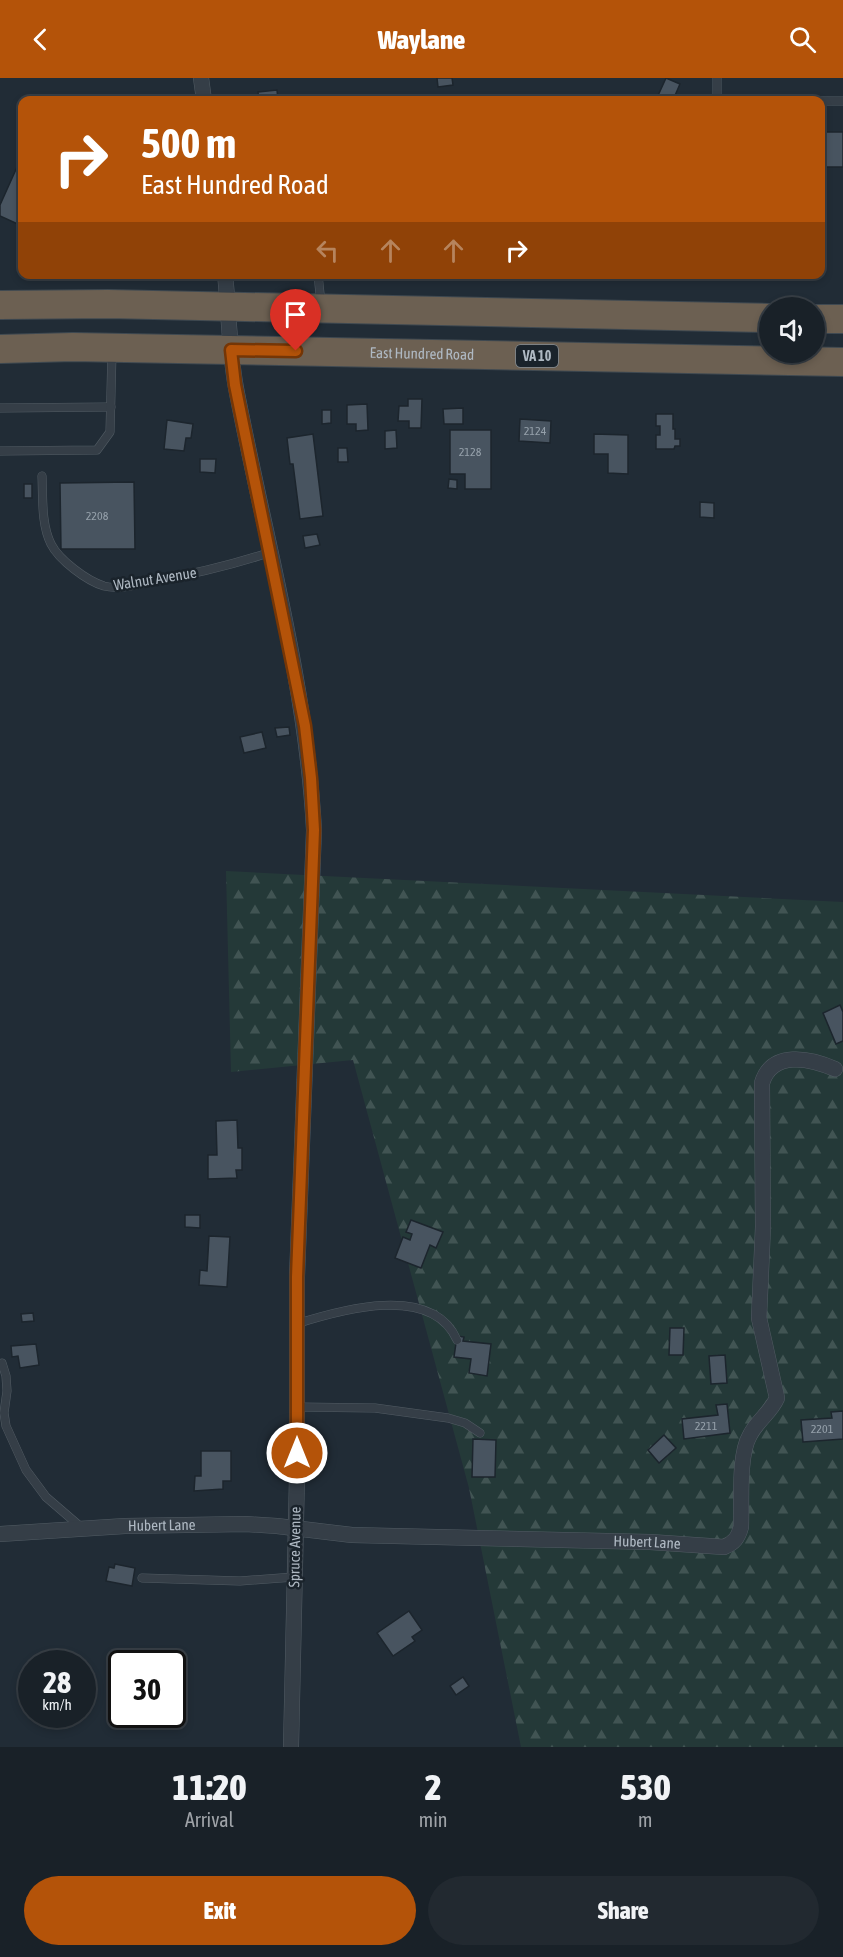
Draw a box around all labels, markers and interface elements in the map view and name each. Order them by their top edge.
icon: back [24,23,57,56]
icon: search [786,23,819,56]
text: Waylane [378,24,465,55]
text: 500 m [141,119,236,167]
icon: right [42,120,120,198]
text: East Hundred Road [141,169,329,200]
icon: left [311,234,344,267]
icon: ahead [374,234,407,267]
icon: ahead [437,234,470,267]
icon: right [500,234,533,267]
pin [270,289,321,351]
map controls [759,297,825,363]
button: sound [759,297,825,363]
icon: arrive [279,298,312,331]
street label: East Hundred Road [370,344,474,363]
road number: VA 10 [516,345,558,367]
house number: 2124 [524,424,547,438]
house number: 2128 [459,445,482,459]
house number: 2208 [86,509,109,523]
street label: Walnut Avenue [112,564,198,593]
house number: 2211 [695,1419,718,1433]
position arrow [265,1421,329,1485]
house number: 2201 [811,1422,834,1436]
street label: Spruce Avenue [285,1506,304,1588]
street label: Hubert Lane [128,1516,196,1534]
street label: Hubert Lane [613,1532,682,1552]
speed limit sign: 30 [108,1650,186,1728]
text: 28 [43,1665,71,1699]
text: km/h [42,1696,72,1713]
text: 11:20 [172,1766,246,1808]
text: 2 [425,1766,442,1808]
text: 530 [620,1766,671,1808]
text: Arrival [185,1808,234,1831]
text: min [419,1808,448,1831]
text: m [638,1808,652,1831]
button: Exit [24,1876,416,1945]
button: Share [428,1876,819,1945]

